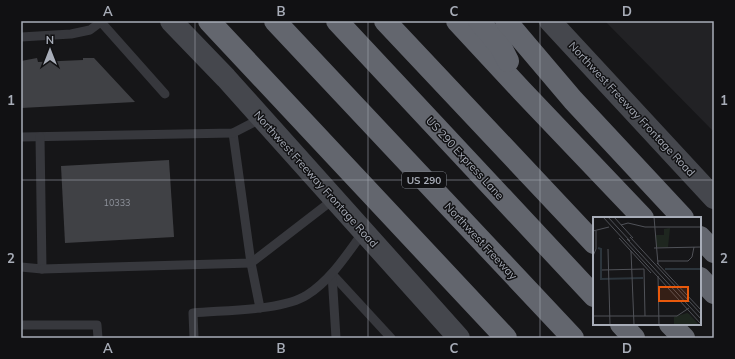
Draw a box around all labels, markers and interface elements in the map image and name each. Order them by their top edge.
text: A [103,3,113,19]
text: B [277,3,286,19]
text: C [450,3,459,19]
text: D [622,3,632,19]
north arrow [30,30,70,70]
text: N [46,33,54,47]
street label: Northwest Freeway Frontage Road [566,39,698,179]
text: 1 [7,92,15,108]
text: 1 [720,92,728,108]
street label: Northwest Freeway Frontage Road [251,108,381,250]
street label: US 290 Express Lane [423,114,507,202]
road number: US 290 [402,172,446,188]
house number: 10333 [103,197,131,208]
street label: Northwest Freeway [442,200,520,283]
inset map [593,217,701,325]
text: 2 [7,250,15,266]
text: 2 [720,250,728,266]
text: A [103,340,113,356]
text: B [277,340,286,356]
text: C [450,340,459,356]
text: D [622,340,632,356]

